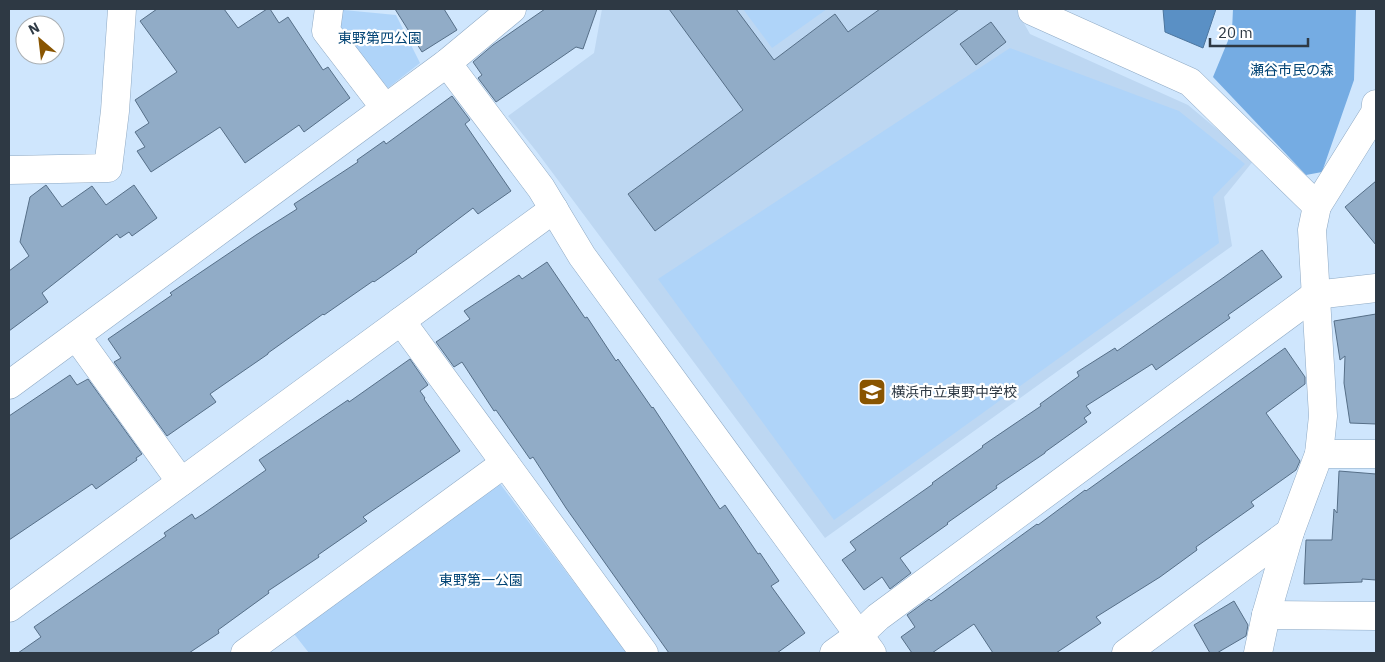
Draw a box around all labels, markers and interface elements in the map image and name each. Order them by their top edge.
north arrow [15,15,65,65]
scale bar [1210,15,1308,47]
text: N [25,18,43,39]
text: 20 m [1218,23,1253,42]
park label: 東野第四公園 [338,29,422,47]
park label: 瀬谷市民の森 [1250,61,1334,79]
school or university icon: 横浜市立東野中学校 [857,377,887,407]
place label: 横浜市立東野中学校 [891,383,1017,401]
park label: 東野第一公園 [439,571,523,589]

